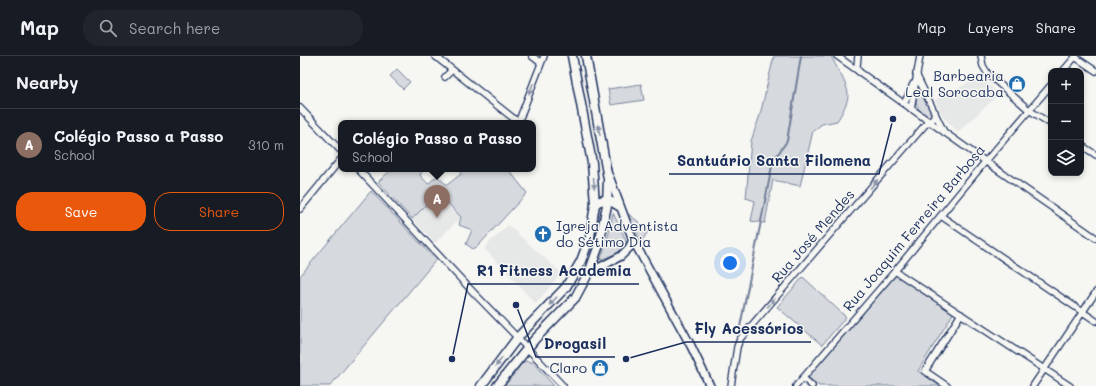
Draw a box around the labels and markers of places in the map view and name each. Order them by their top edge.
place label: Barbearia Leal Sorocaba [905,66,1004,101]
shop icon: Barbearia Leal Sorocaba [1007,74,1027,94]
callout: Santuário Santa Filomena [669,147,879,174]
pin: A [424,185,450,218]
place label: Igreja Adventista do Sétimo Dia [556,216,678,251]
church icon: Igreja Adventista do Sétimo Dia [533,224,553,244]
callout: R1 Fitness Academia [468,257,639,284]
callout: Fly Acessórios [686,315,811,342]
callout: Drogasil [536,330,615,357]
place label: Claro [549,358,587,377]
shop icon: Claro [590,358,610,378]

